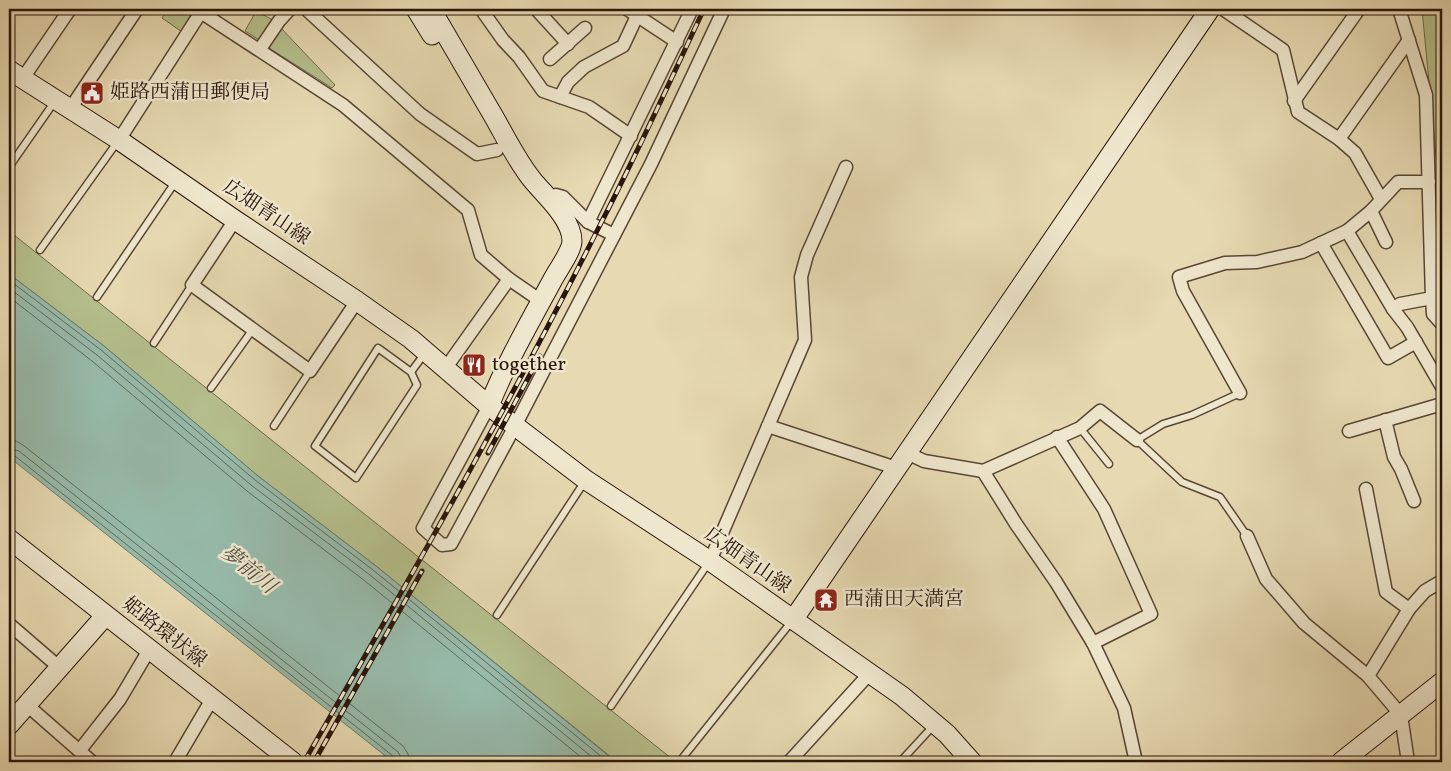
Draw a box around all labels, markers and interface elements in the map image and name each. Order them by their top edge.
place label: 姫路西蒲田郵便局 [110,79,270,107]
public building icon: 姫路西蒲田郵便局 [79,80,105,106]
street label: 広畑青山線 [217,173,315,253]
place label: together [492,351,566,379]
restaurant icon: together [461,352,487,378]
street label: 広畑青山線 [698,521,796,601]
water label: 夢前川 [214,539,283,602]
place label: 西蒲田天満宮 [844,586,964,614]
temple icon: 西蒲田天満宮 [813,587,839,613]
street label: 姫路環状線 [116,591,212,675]

